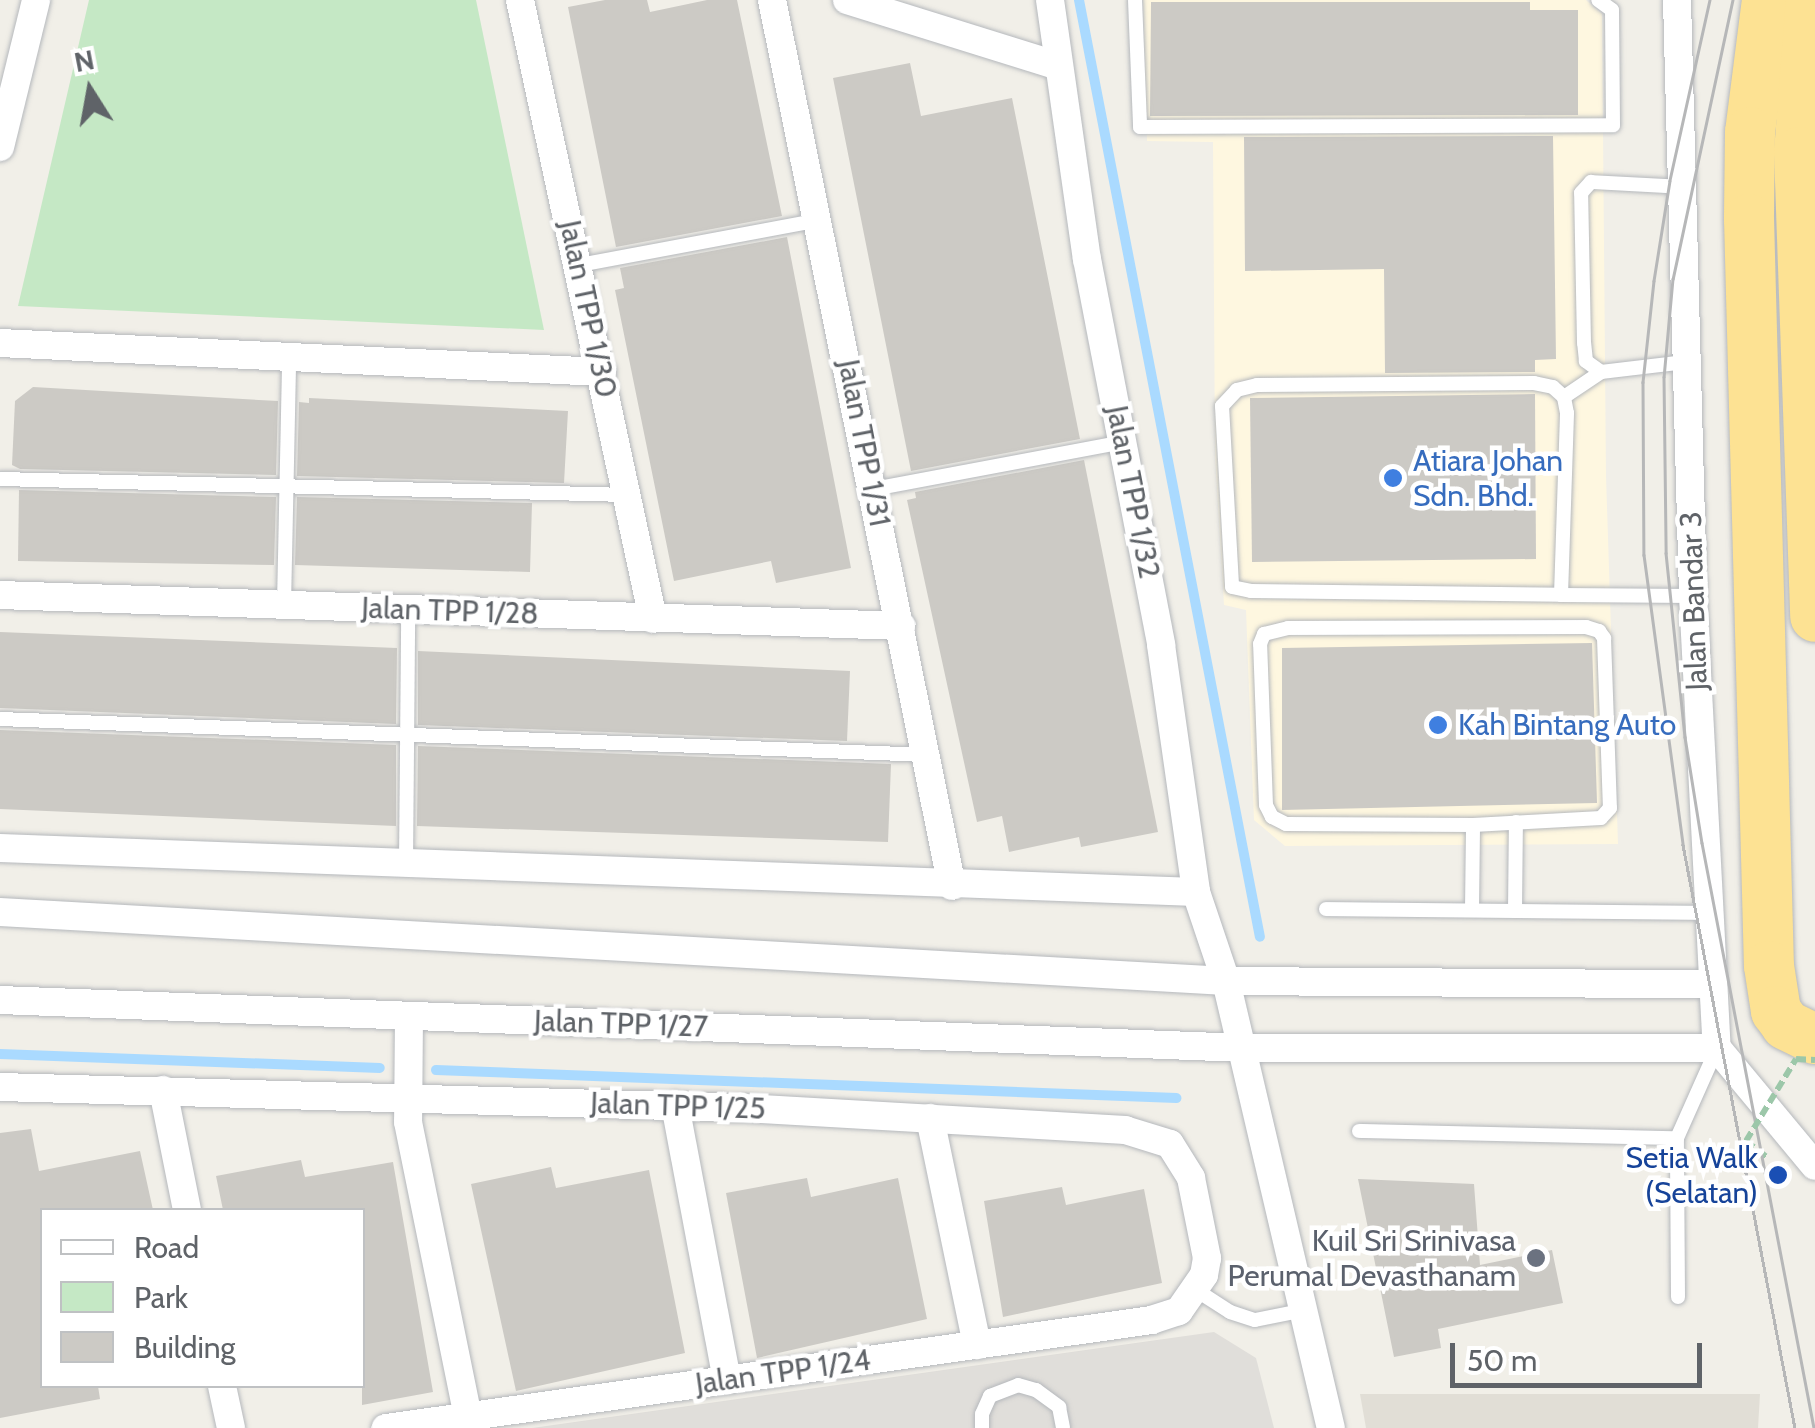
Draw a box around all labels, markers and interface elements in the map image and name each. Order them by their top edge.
north arrow [40,40,140,140]
text: N [71,42,97,79]
street label: Jalan TPP 1/30 [552,217,624,401]
street label: Jalan TPP 1/31 [830,356,898,530]
street label: Jalan TPP 1/32 [1099,403,1167,581]
place label: Atiara Johan Sdn. Bhd. [1413,443,1563,514]
marker: Atiara Johan Sdn. Bhd. [1382,467,1404,489]
street label: Jalan Bandar 3 [1673,511,1715,691]
street label: Jalan TPP 1/28 [361,590,539,632]
place label: Kah Bintang Auto [1458,707,1676,743]
marker: Kah Bintang Auto [1427,714,1449,736]
street label: Jalan TPP 1/27 [533,1003,709,1045]
street label: Jalan TPP 1/25 [590,1085,766,1127]
place label: Setia Walk (Selatan) [1625,1140,1758,1210]
marker: Setia Walk (Selatan) [1767,1164,1789,1186]
legend [40,1208,365,1388]
place label: Kuil Sri Srinivasa Perumal Devasthanam [1228,1223,1516,1294]
text: Road [134,1229,199,1266]
marker: Kuil Sri Srinivasa Perumal Devasthanam [1525,1247,1547,1269]
text: Park [134,1279,188,1316]
scale bar [1455,1323,1708,1385]
text: Building [134,1329,236,1366]
street label: Jalan TPP 1/24 [693,1342,873,1402]
text: 50 m [1467,1342,1537,1379]

